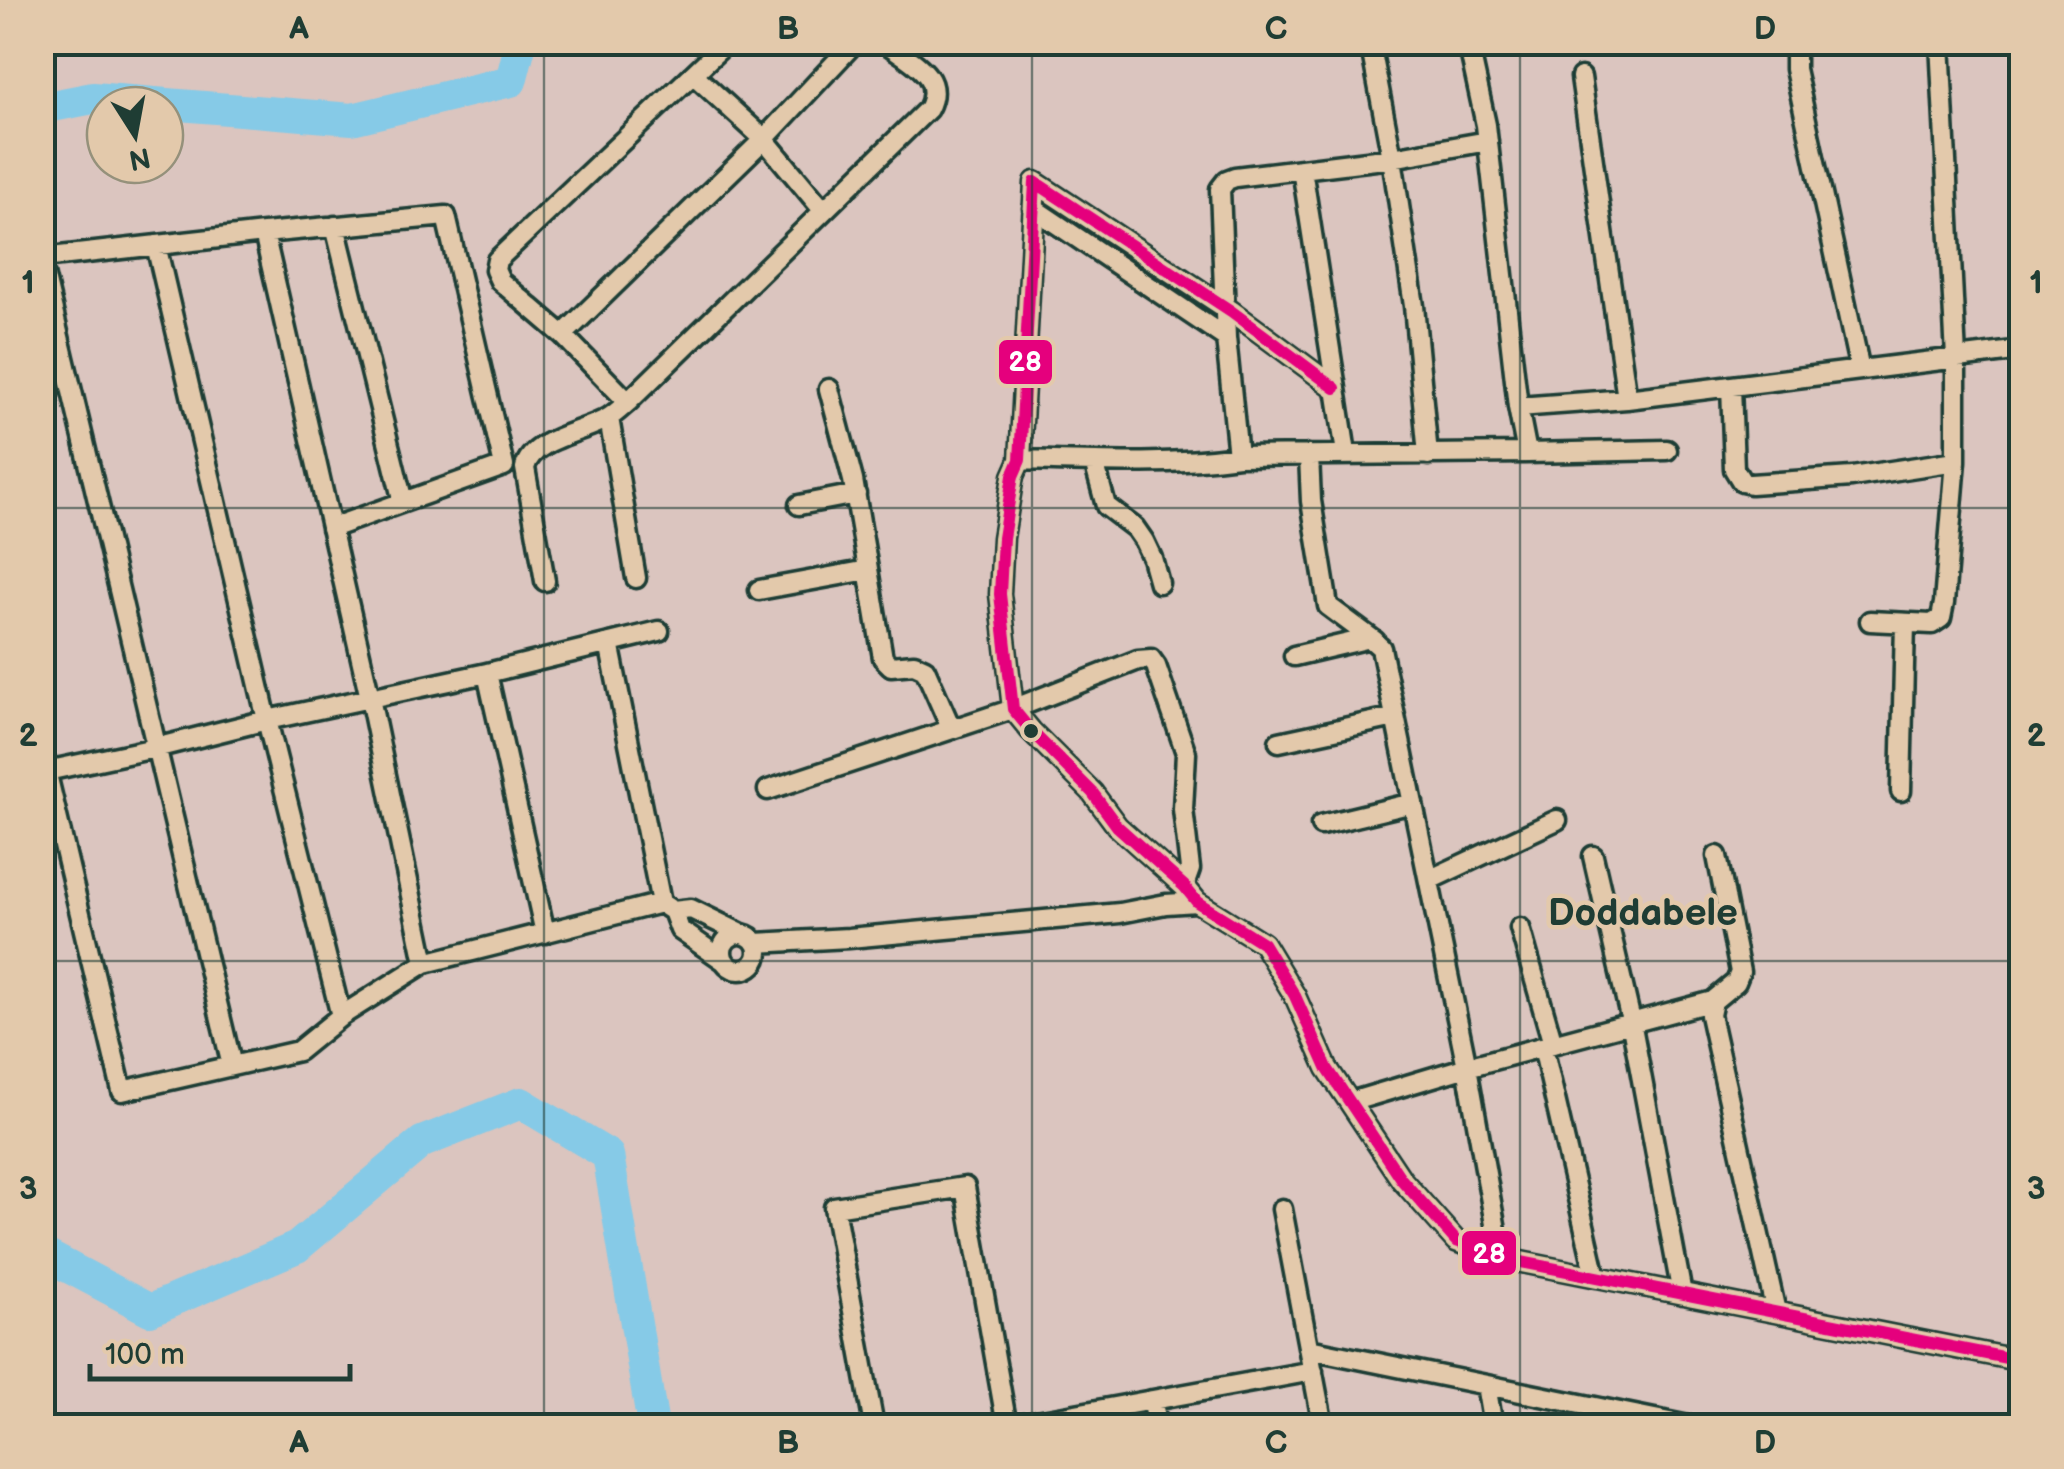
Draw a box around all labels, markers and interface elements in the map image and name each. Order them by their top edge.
text: A [288,10,309,49]
text: B [777,10,799,49]
text: C [1265,10,1287,49]
text: D [1754,10,1776,49]
north arrow [85,85,185,185]
text: N [126,140,153,176]
text: 1 [21,264,35,303]
text: 1 [2029,264,2043,303]
line badge: 28 [997,338,1054,386]
text: 28 [1008,346,1042,379]
text: 2 [18,717,38,756]
text: 2 [2026,717,2046,756]
unlabelled marker [1021,721,1041,741]
district label: Doddabele [1548,891,1738,936]
text: 3 [19,1170,37,1209]
text: 3 [2027,1170,2045,1209]
line badge: 28 [1460,1229,1518,1277]
text: 28 [1472,1238,1506,1271]
scale bar [90,1319,350,1381]
text: 100 m [105,1337,185,1373]
text: A [288,1424,309,1463]
text: B [777,1424,799,1463]
text: C [1265,1424,1287,1463]
text: D [1754,1424,1776,1463]

